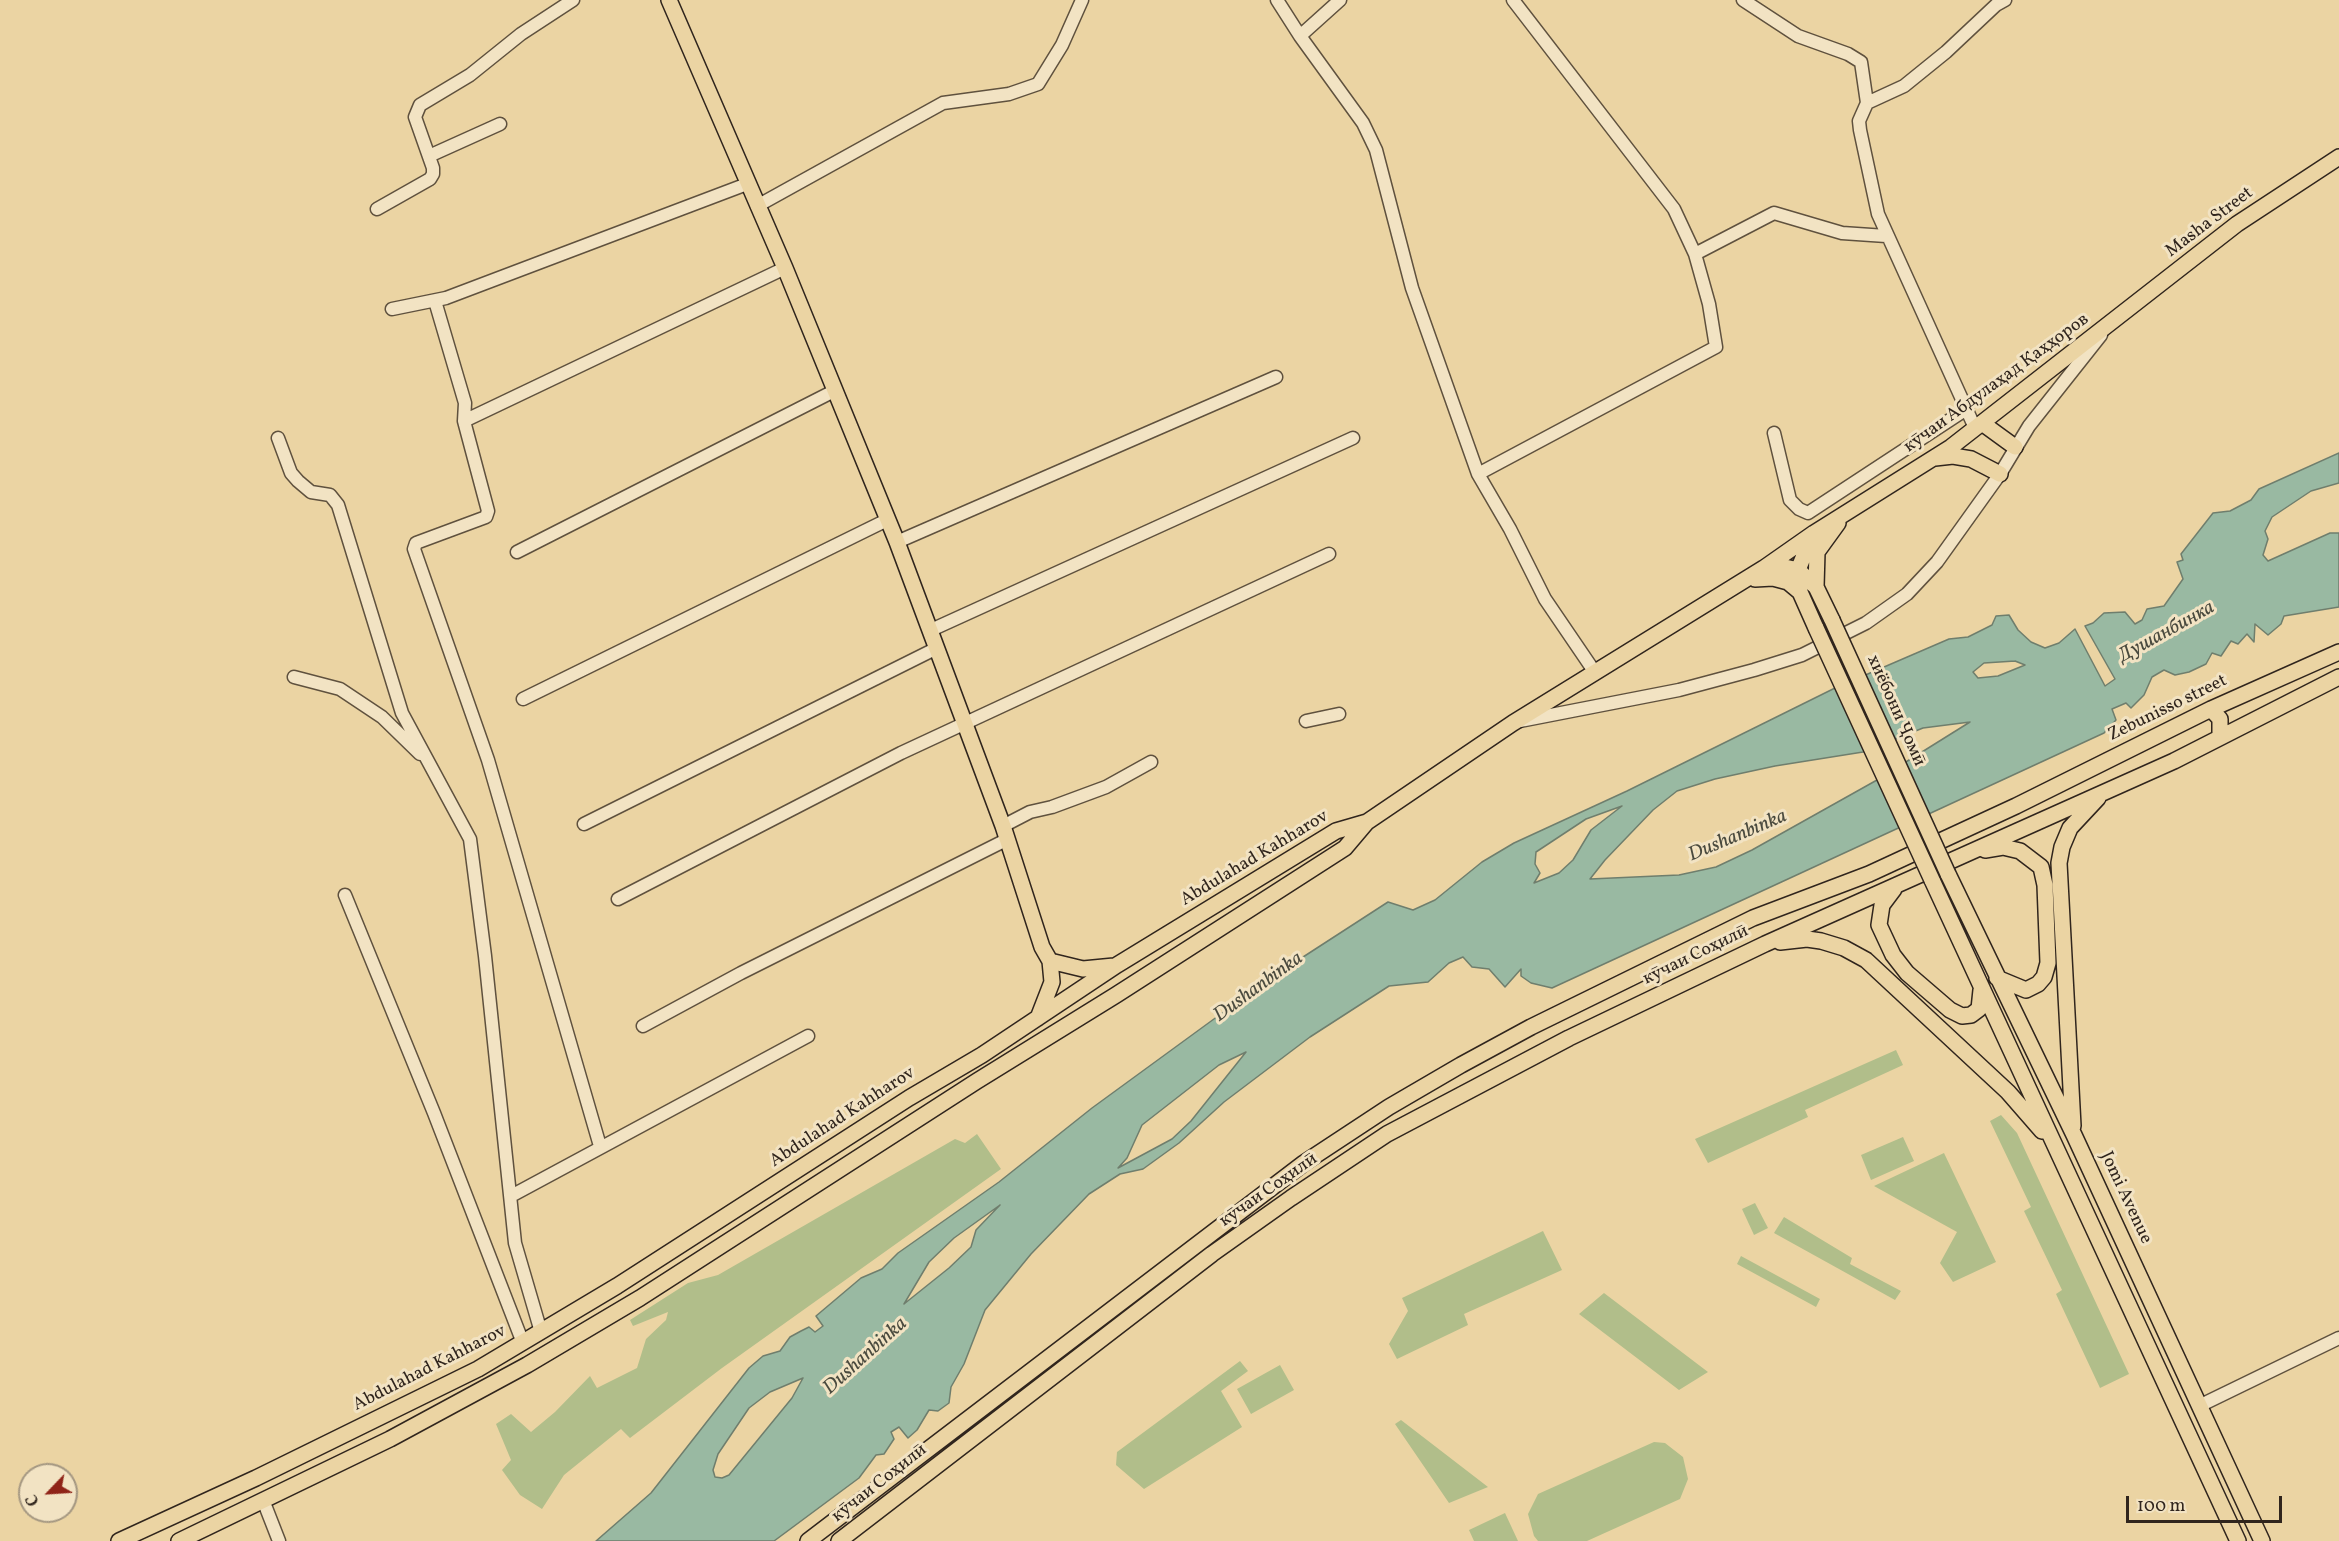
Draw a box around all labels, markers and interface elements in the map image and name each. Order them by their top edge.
street label: Masha Street [2162,183,2258,263]
street label: кӯчаи Абдулаҳад Қаҳҳоров [1900,310,2094,458]
water label: Душанбинка [2115,597,2219,669]
street label: хиёбони Ҷомӣ [1861,652,1929,770]
street label: Zebunisso street [2105,671,2231,747]
water label: Dushanbinka [1685,805,1791,869]
street label: Abdulahad Kahharov [1177,806,1333,912]
street label: кӯчаи Соҳилӣ [1640,921,1752,991]
water label: Dushanbinka [1210,947,1308,1029]
street label: Abdulahad Kahharov [766,1063,920,1173]
street label: Jomi Avenue [2094,1148,2156,1248]
street label: кӯчаи Соҳилӣ [1216,1149,1322,1233]
water label: Dushanbinka [819,1313,913,1401]
street label: Abdulahad Kahharov [350,1321,510,1417]
street label: кӯчаи Соҳилӣ [828,1440,932,1528]
north arrow [18,1463,78,1523]
scale bar [2129,1484,2285,1522]
text: С [21,1490,46,1509]
text: 100 m [2137,1494,2186,1519]

